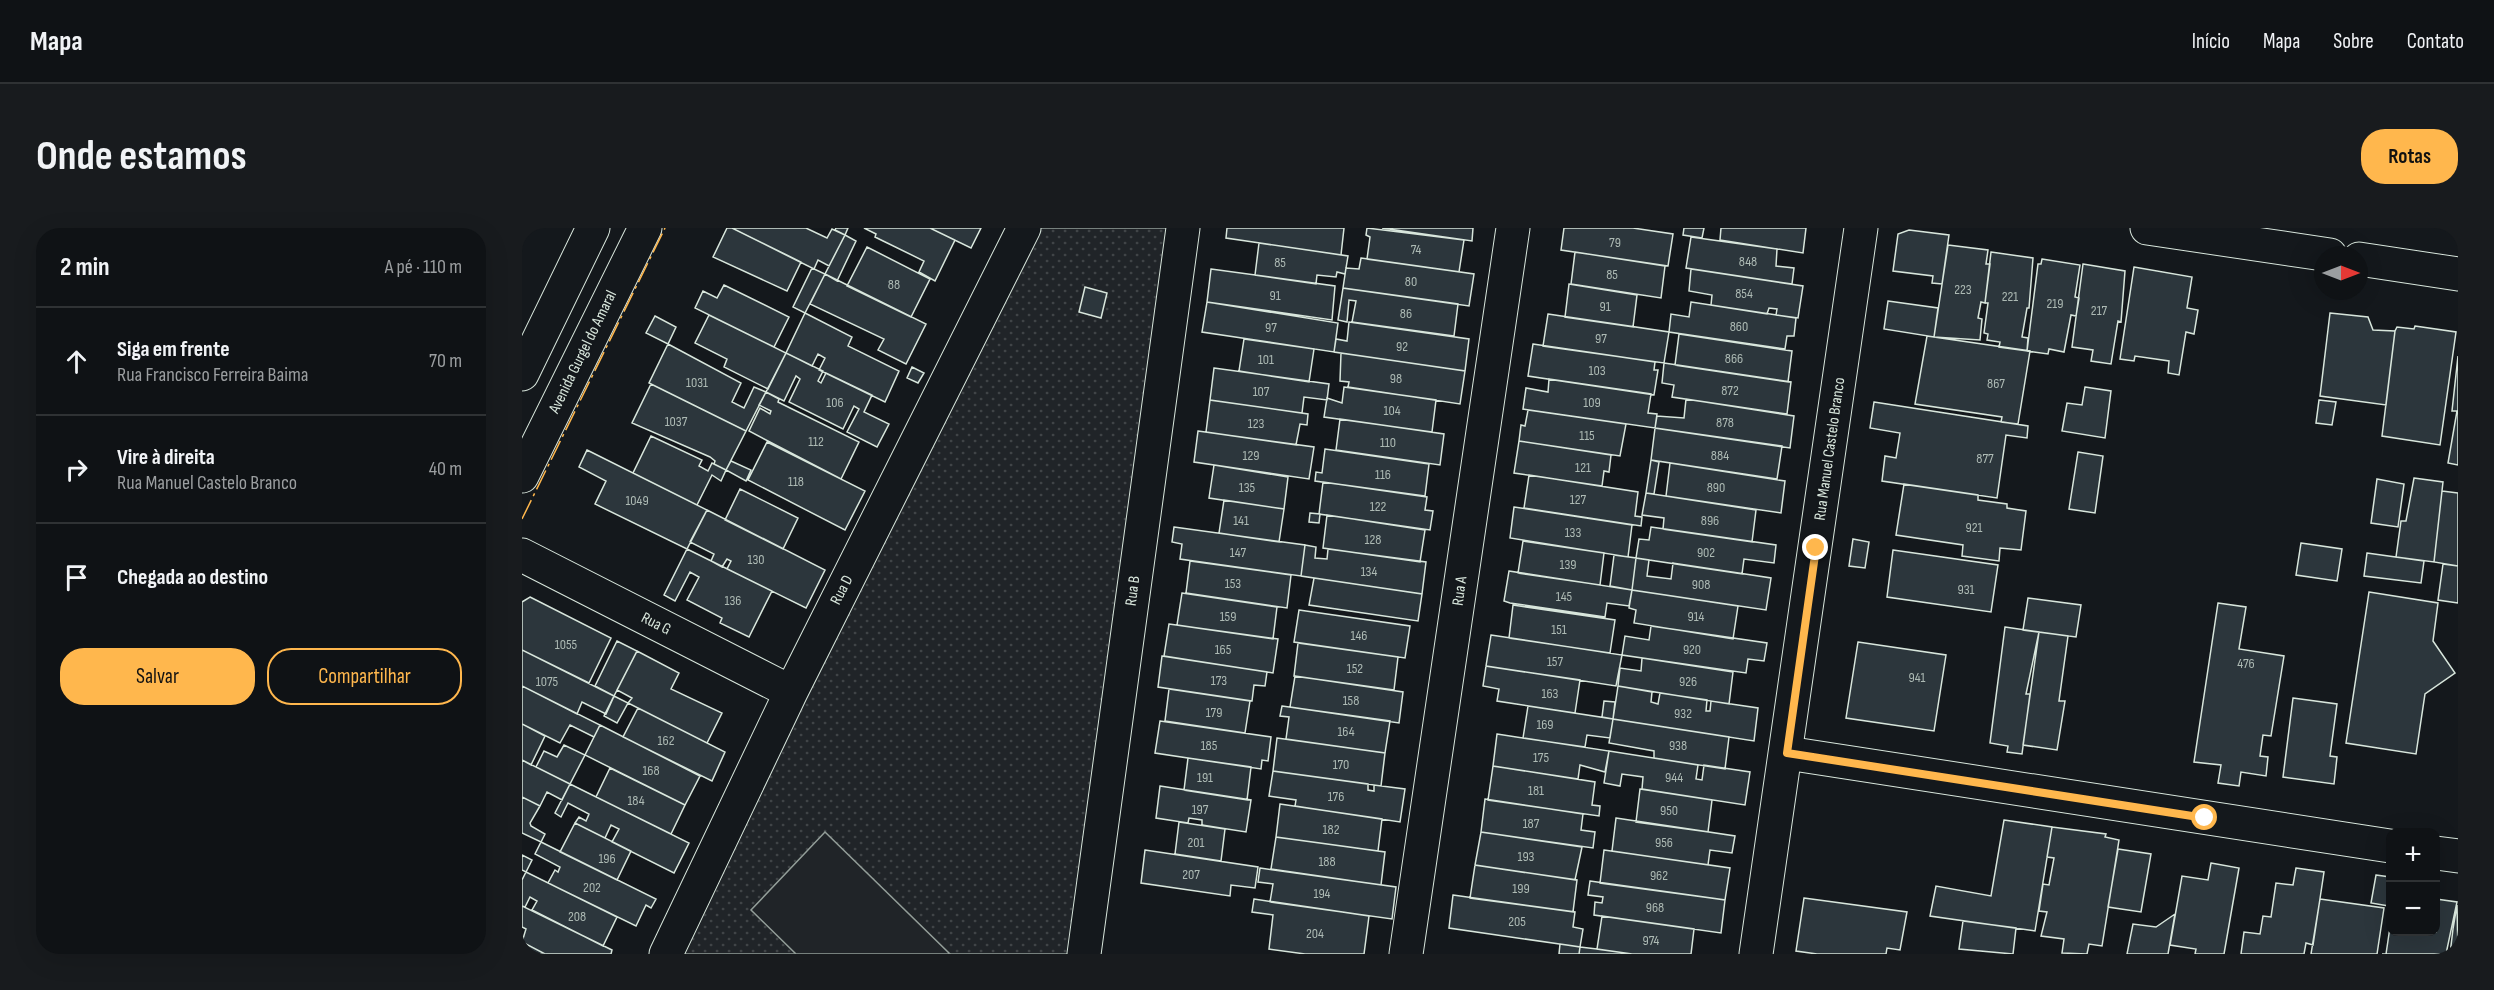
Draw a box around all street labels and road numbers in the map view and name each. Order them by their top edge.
street label: Avenida Gurgel do Amaral [545,287,621,417]
street label: Rua Manuel Castelo Branco [1811,376,1849,522]
street label: Rua D [827,572,857,608]
street label: Rua B [1122,575,1144,607]
street label: Rua A [1449,575,1471,607]
street label: Rua G [638,609,674,639]

